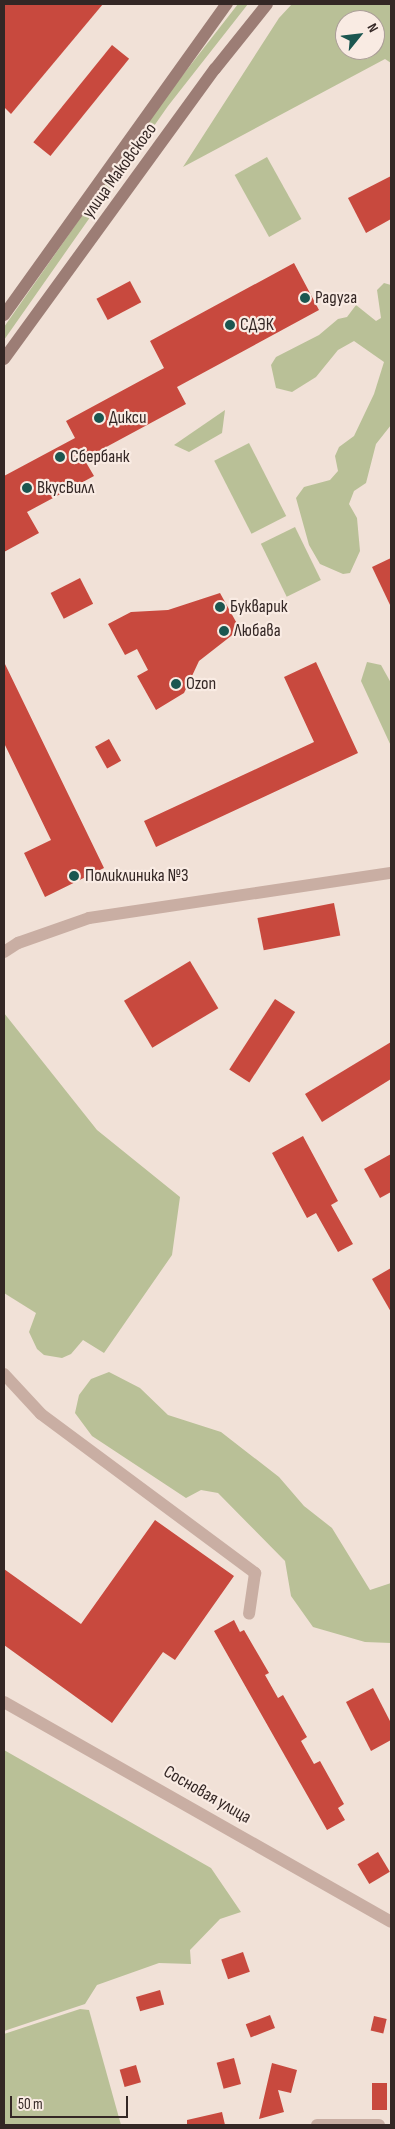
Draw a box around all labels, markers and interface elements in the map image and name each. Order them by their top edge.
north arrow [335,10,385,60]
text: N [363,21,382,35]
street label: улица Маковского [78,119,162,223]
place label: Радуга [315,287,357,309]
marker: Радуга [299,292,311,304]
place label: СДЭК [240,314,274,336]
marker: СДЭК [224,319,236,331]
place label: Дикси [109,407,146,429]
marker: Дикси [93,412,105,424]
place label: Сбербанк [70,446,130,468]
marker: Сбербанк [54,451,66,463]
place label: ВкусВилл [37,477,94,499]
marker: ВкусВилл [21,482,33,494]
place label: Букварик [230,596,288,618]
marker: Букварик [214,601,226,613]
place label: Любава [234,620,281,642]
marker: Любава [218,625,230,637]
place label: Ozon [186,673,216,695]
marker: Ozon [170,678,182,690]
place label: Поликлиника №3 [85,865,189,887]
marker: Поликлиника №3 [67,869,81,883]
street label: Сосновая улица [159,1761,255,1829]
scale bar [12,2086,130,2118]
text: 50 m [18,2095,43,2114]

